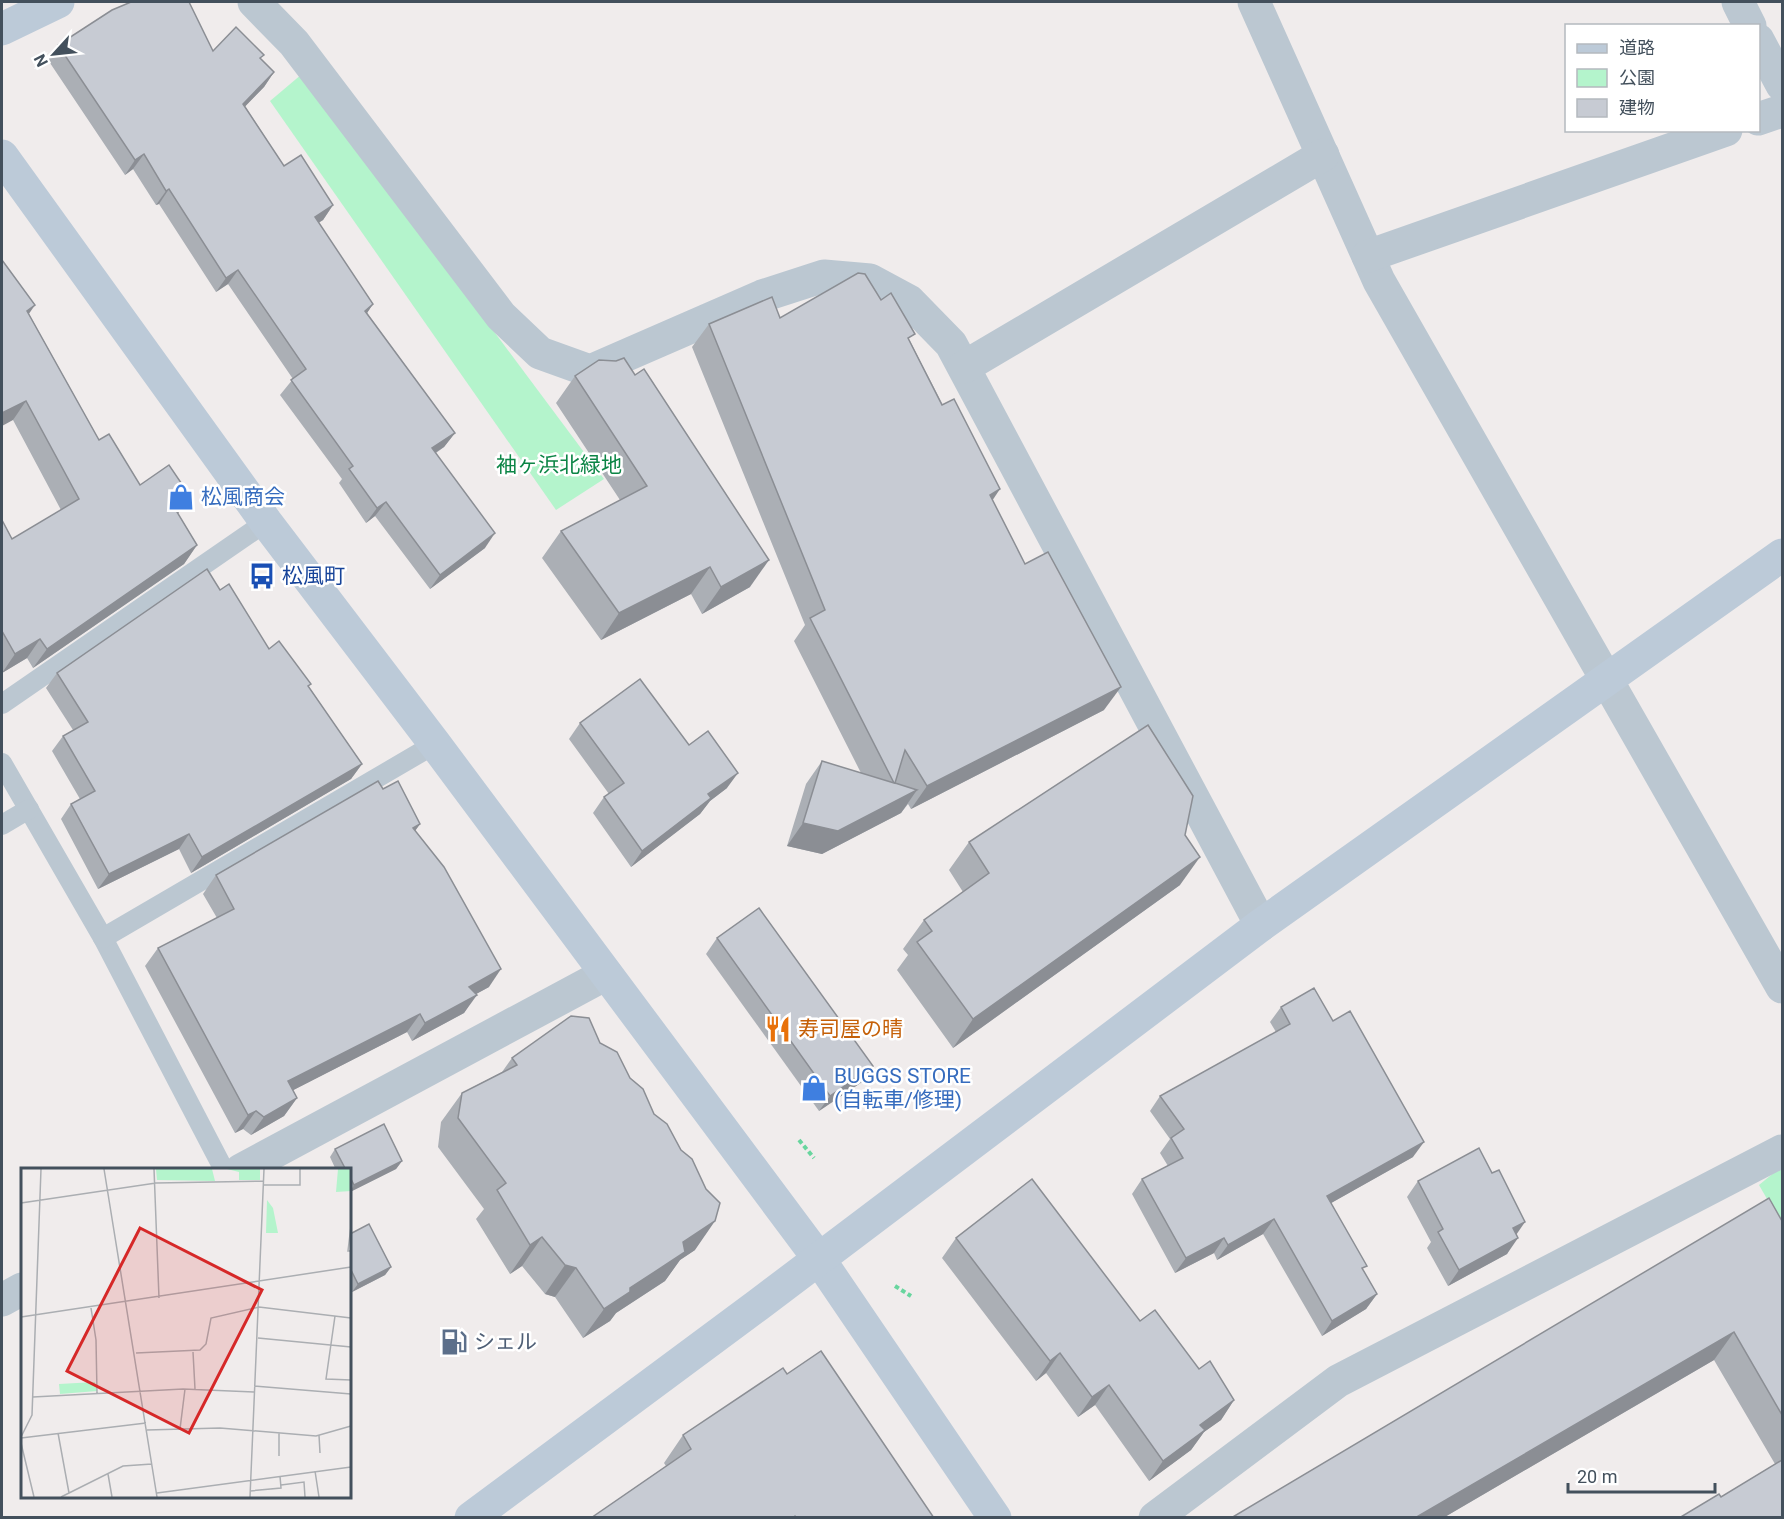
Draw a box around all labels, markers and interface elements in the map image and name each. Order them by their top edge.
north arrow [24,24,84,84]
legend [1565,24,1760,132]
text: 道路 [1619,37,1655,58]
text: N [30,51,52,70]
text: 公園 [1619,67,1655,88]
text: 建物 [1619,97,1655,118]
park label: 袖ヶ浜北緑地 [496,453,622,477]
shop icon: 松風商会 [166,482,196,512]
place label: 松風商会 [201,485,285,509]
bus stop icon: 松風町 [247,561,277,591]
place label: 松風町 [282,564,345,588]
restaurant icon: 寿司屋の晴 [763,1014,793,1044]
place label: 寿司屋の晴 [798,1017,903,1041]
place label: BUGGS STORE (自転車/修理) [834,1064,971,1112]
shop icon: BUGGS STORE (自転車/修理) [799,1073,829,1103]
inset map [21,1168,351,1498]
fuel station icon: シェル [439,1327,469,1357]
place label: シェル [474,1330,537,1354]
scale bar [1568,1456,1715,1494]
text: 20 m [1577,1466,1617,1487]

